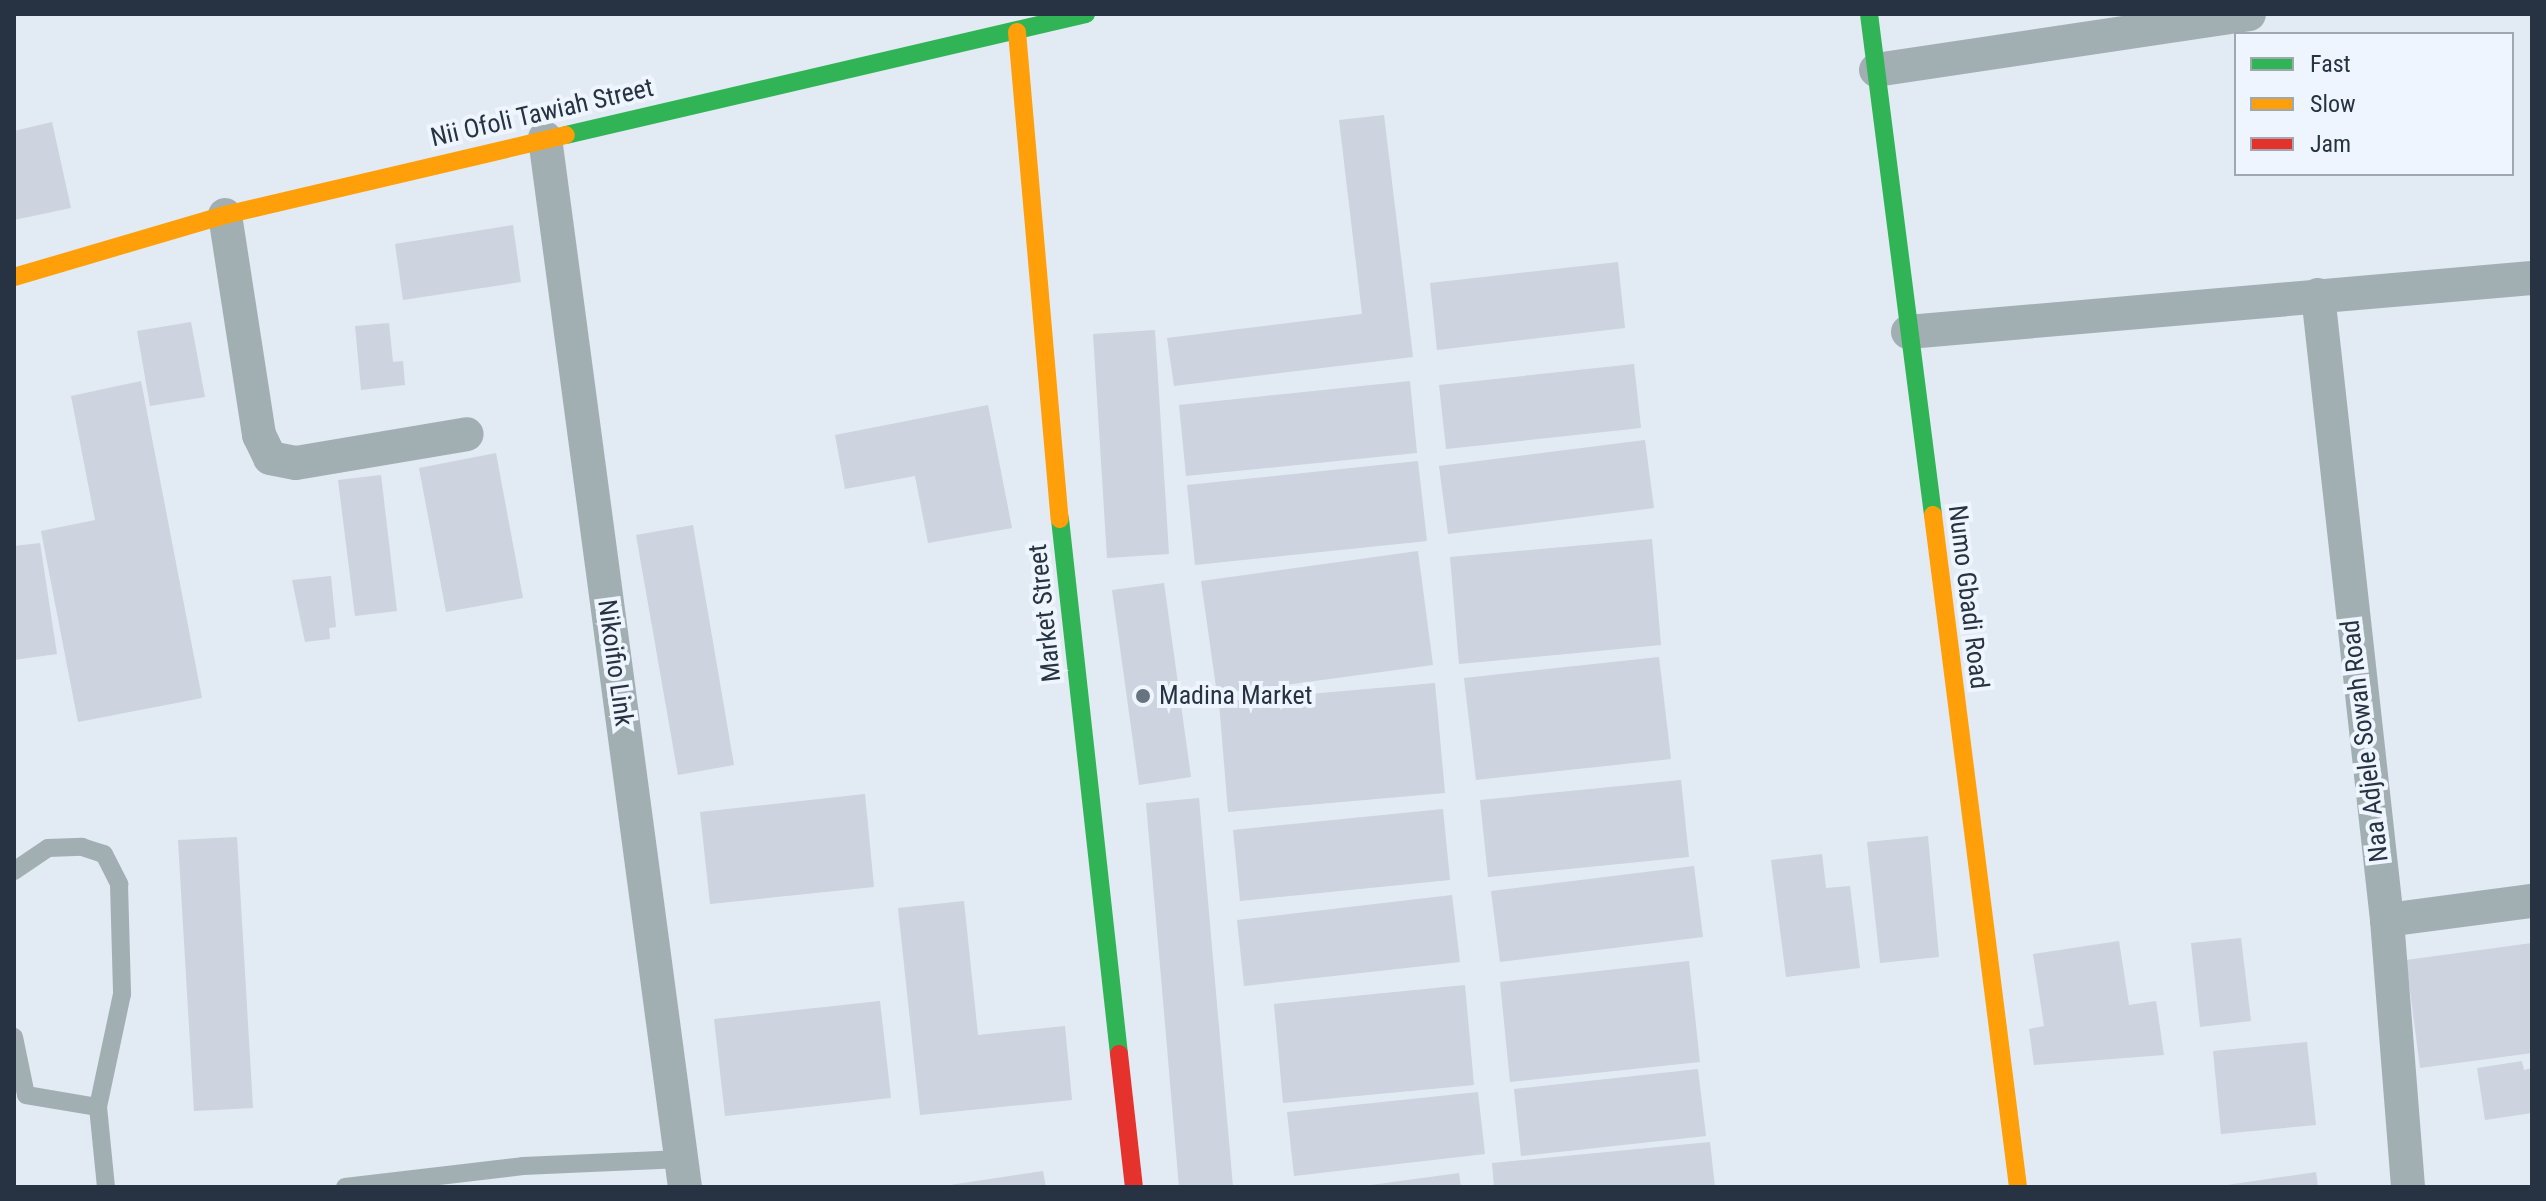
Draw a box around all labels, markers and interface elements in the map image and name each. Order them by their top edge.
legend [2234,32,2514,176]
text: Fast [2310,50,2351,78]
street label: Nii Ofoli Tawiah Street [427,72,657,154]
text: Slow [2310,90,2356,118]
text: Jam [2310,130,2351,158]
street label: Numo Gbadi Road [1941,503,1995,691]
street label: Market Street [1022,543,1068,683]
street label: Nikoifio Link [591,598,639,728]
street label: Naa Adjele Sowah Road [2335,618,2395,864]
place label: Madina Market [1159,680,1312,712]
marker: Madina Market [1134,687,1152,705]

